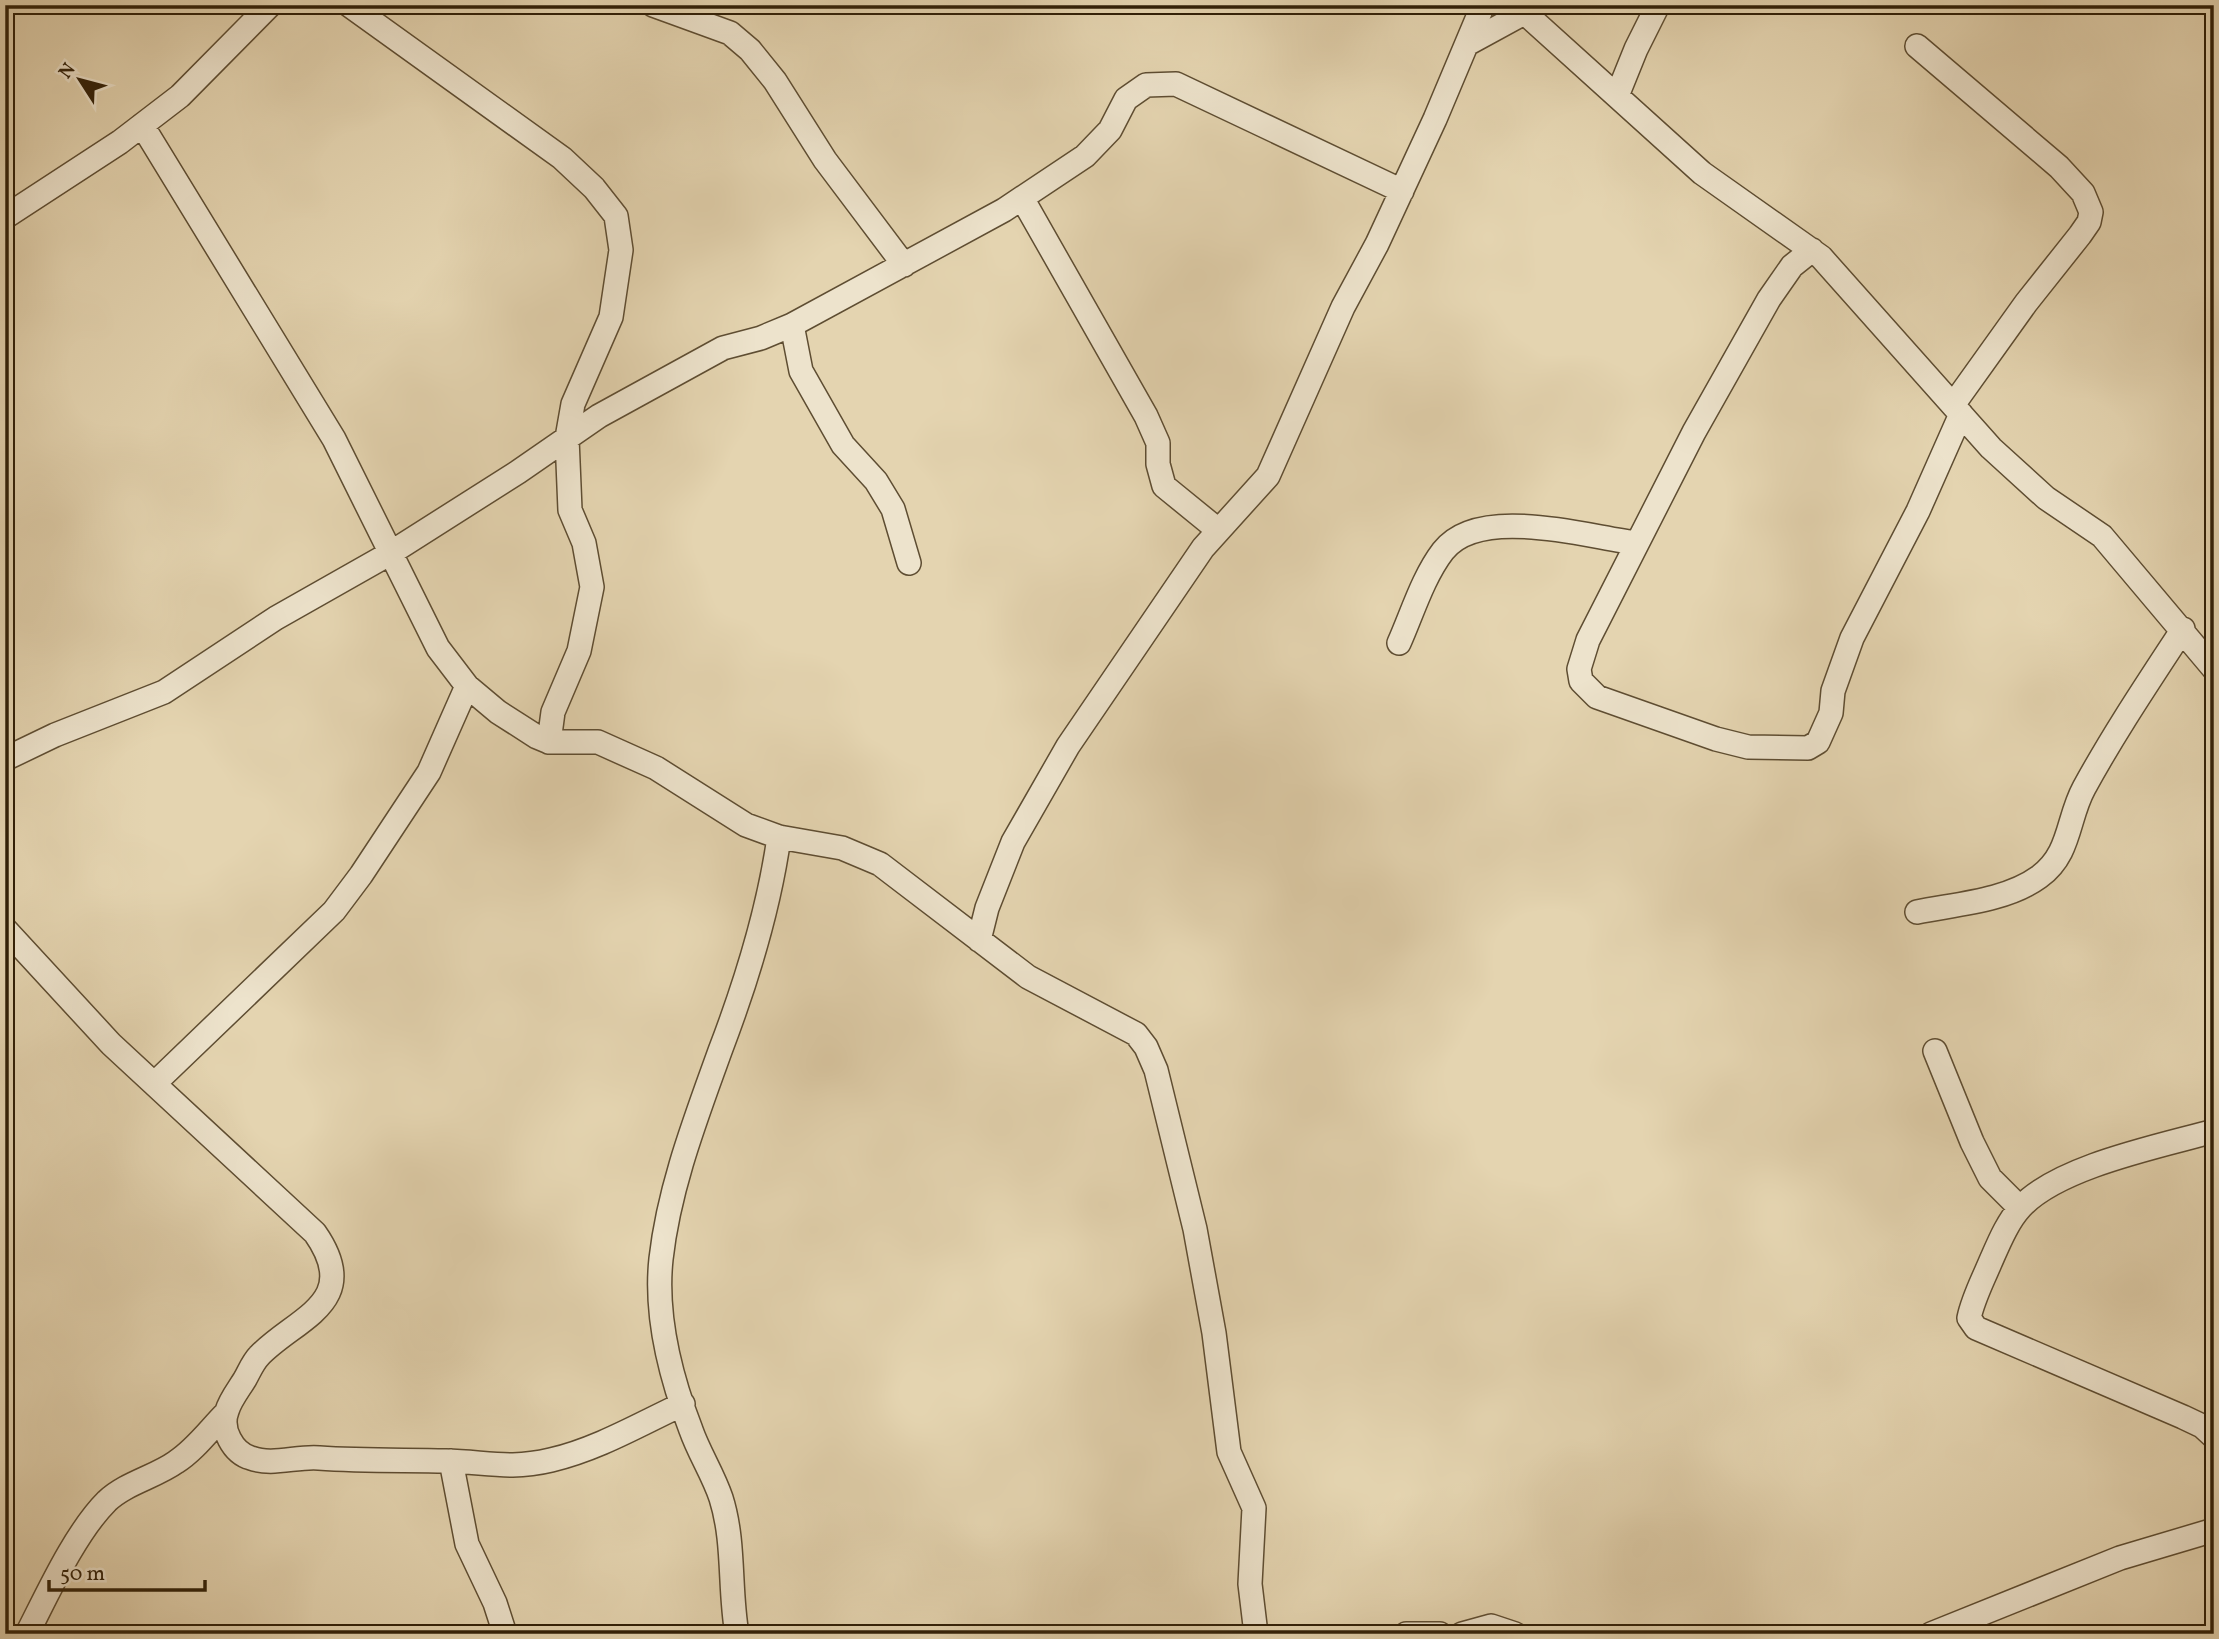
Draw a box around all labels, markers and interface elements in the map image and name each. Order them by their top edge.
north arrow [46,46,116,116]
text: N [53,58,83,84]
scale bar [49,1548,205,1592]
text: 50 m [60,1560,105,1589]

